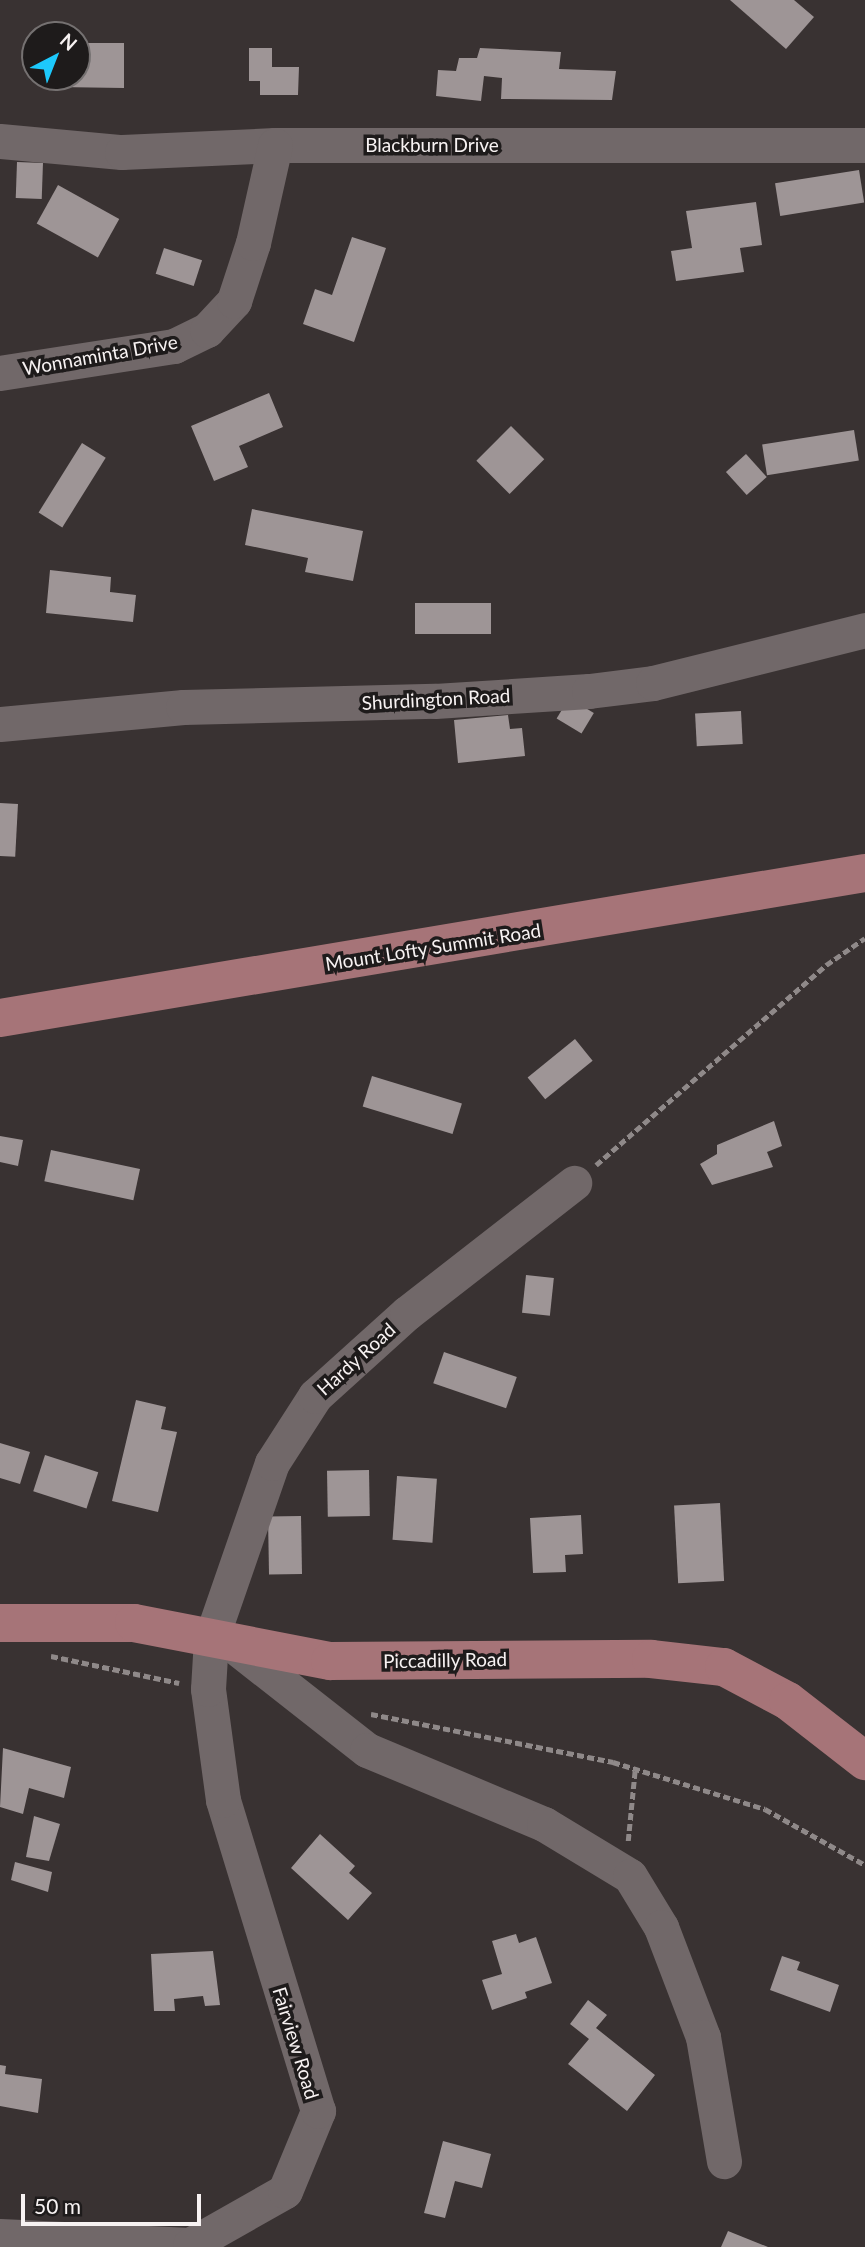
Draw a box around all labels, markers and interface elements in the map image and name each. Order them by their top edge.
north arrow [21,21,91,91]
text: N [56,28,82,55]
street label: Blackburn Drive [365,134,499,156]
street label: Wonnaminta Drive [21,330,179,380]
street label: Shurdington Road [361,684,511,714]
street label: Mount Lofty Summit Road [323,919,543,975]
street label: Hardy Road [312,1318,400,1400]
street label: Piccadilly Road [383,1648,507,1672]
street label: Fairview Road [268,1984,324,2102]
scale bar [24,2180,205,2224]
text: 50 m [34,2193,81,2218]

